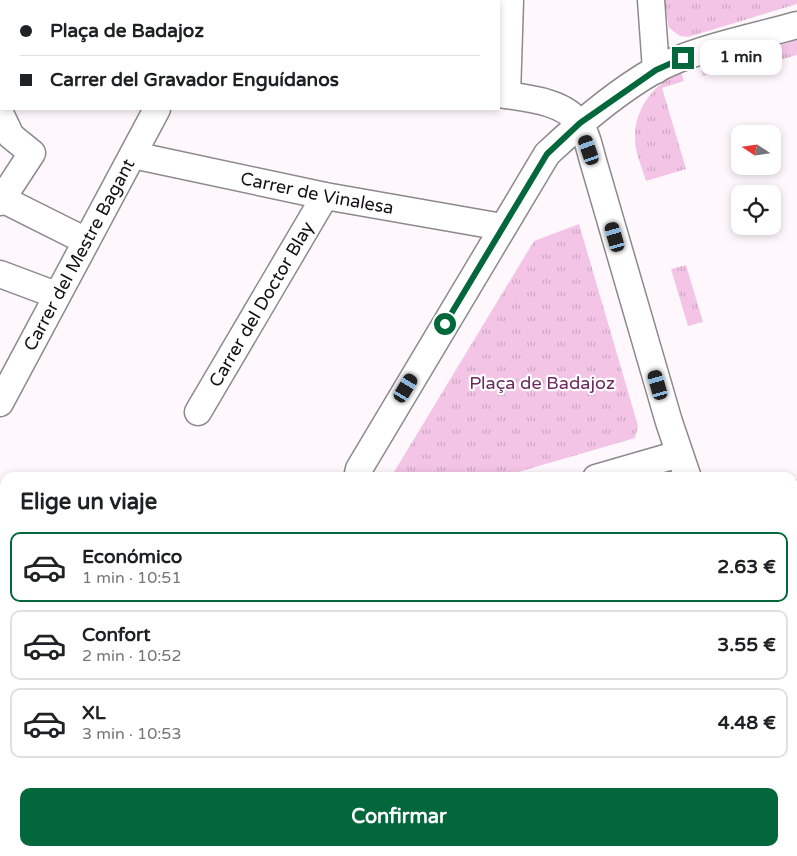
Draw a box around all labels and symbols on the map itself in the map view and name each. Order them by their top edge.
callout: 1 min [700,40,783,76]
route end [672,47,694,69]
north arrow [731,125,781,175]
car [577,133,600,167]
street label: Carrer del Mestre Bagant [19,155,139,355]
street label: Carrer de Vinalesa [238,167,395,219]
street label: Carrer del Doctor Blay [204,217,319,391]
car [603,221,626,253]
route start [434,313,456,335]
car [646,369,669,401]
car [391,371,420,405]
park label: Plaça de Badajoz [469,372,615,394]

